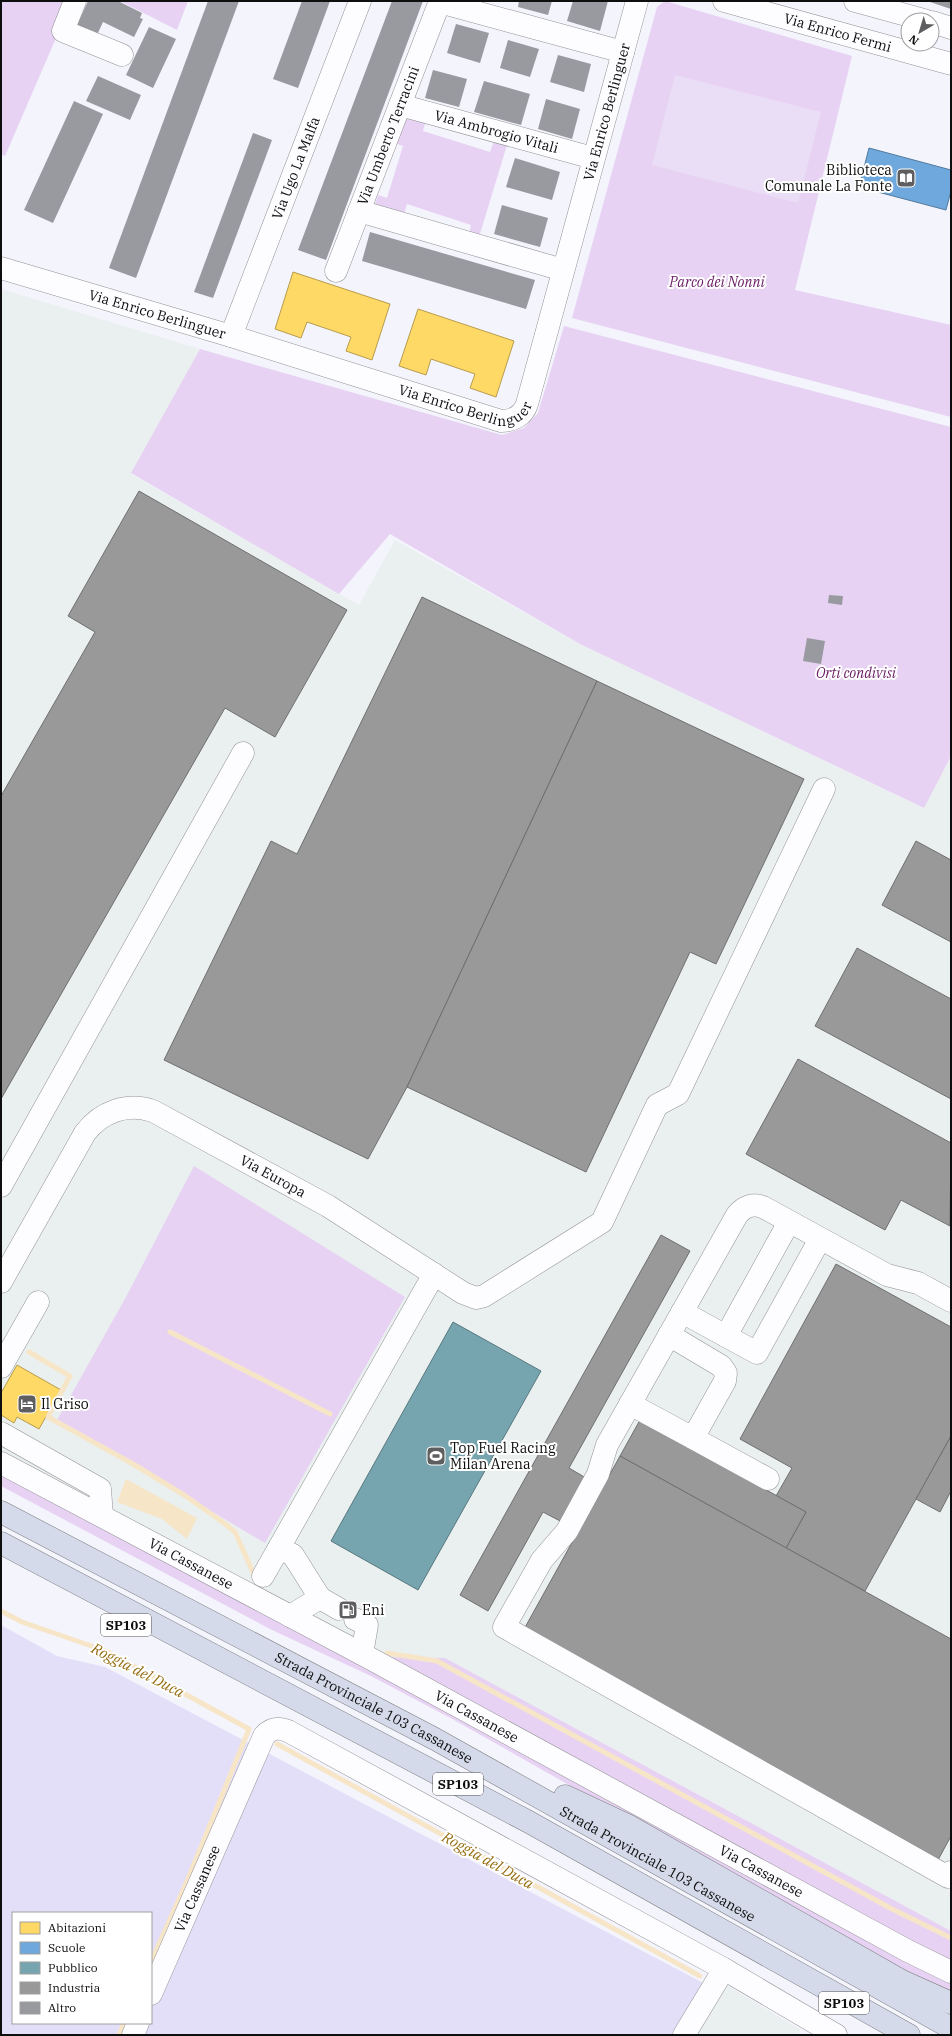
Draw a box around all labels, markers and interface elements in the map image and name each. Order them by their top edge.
street label: Via Enrico Fermi [782,9,894,56]
north arrow [900,12,940,52]
text: N [906,32,922,48]
street label: Via Enrico Berlinguer [579,40,634,183]
street label: Via Umberto Terracini [353,64,423,208]
street label: Via Ambrogio Vitali [432,106,560,157]
street label: Via Ugo La Malfa [268,114,324,222]
place label: Biblioteca Comunale La Fonte [765,161,892,195]
library icon: Biblioteca Comunale La Fonte [895,167,917,189]
park label: Parco dei Nonni [668,273,765,291]
street label: Via Enrico Berlinguer [87,285,229,343]
street label: Via Enrico Berlinguer [396,380,536,430]
park label: Orti condivisi [816,664,897,682]
street label: Via Europa [237,1151,309,1201]
hotel icon: Il Griso [16,1393,38,1415]
place label: Il Griso [41,1395,89,1413]
place label: Top Fuel Racing Milan Arena [450,1439,556,1473]
sports icon: Top Fuel Racing Milan Arena [425,1445,447,1467]
street label: Via Cassanese [146,1534,236,1593]
fuel station icon: Eni [337,1599,359,1621]
place label: Eni [362,1601,384,1619]
road number: SP103 [101,1614,151,1636]
water label: Roggia del Duca [87,1638,188,1702]
street label: Strada Provinciale 103 Cassanese [272,1648,476,1767]
street label: Via Cassanese [432,1686,522,1747]
road number: SP103 [433,1773,483,1795]
street label: Strada Provinciale 103 Cassanese [557,1802,759,1926]
water label: Roggia del Duca [438,1827,538,1893]
street label: Via Cassanese [716,1841,806,1901]
street label: Via Cassanese [170,1842,224,1935]
legend [12,1912,152,2024]
text: Abitazioni [48,1920,106,1935]
text: Scuole [48,1940,85,1955]
text: Pubblico [48,1960,98,1975]
text: Industria [48,1980,101,1995]
road number: SP103 [819,1992,869,2014]
text: Altro [48,2000,76,2015]

